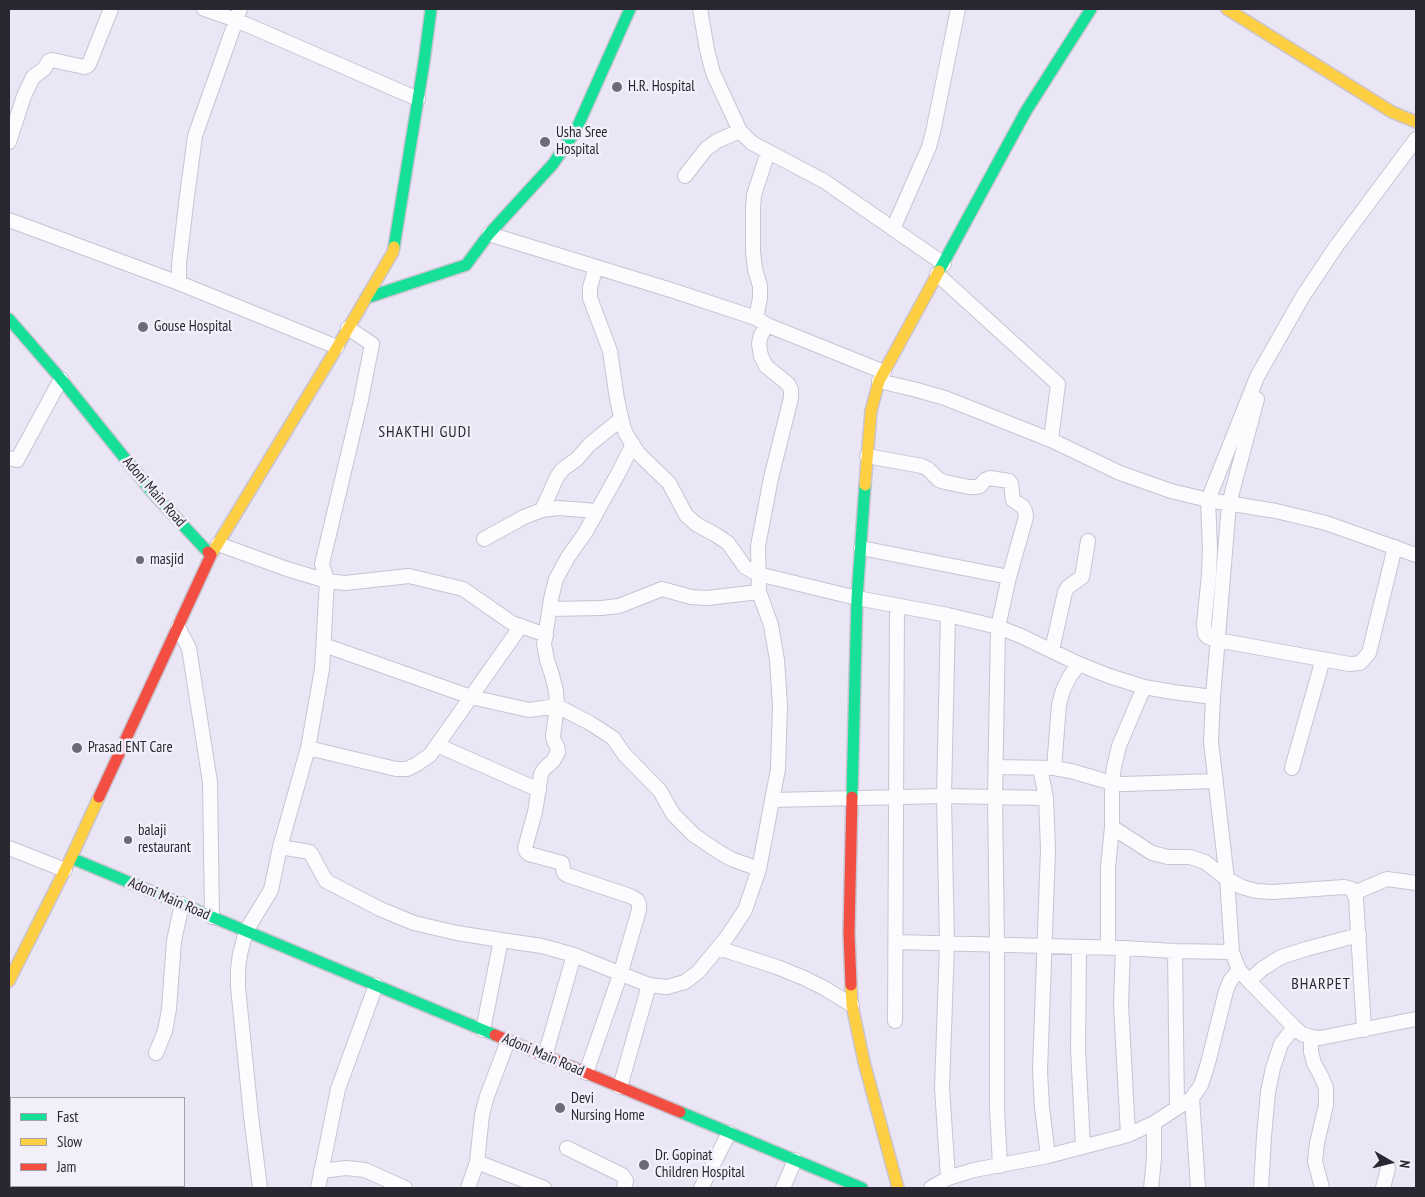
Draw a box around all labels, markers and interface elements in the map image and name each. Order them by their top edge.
place label: H.R. Hospital [628,78,695,96]
marker: H.R. Hospital [610,80,624,94]
place label: Usha Sree Hospital [556,124,607,159]
marker: Usha Sree Hospital [538,135,552,149]
place label: Gouse Hospital [154,318,232,336]
marker: Gouse Hospital [136,320,150,334]
district label: SHAKTHI GUDI [377,422,473,442]
street label: Adoni Main Road [119,453,189,531]
place label: masjid [150,551,184,569]
marker: masjid [134,554,146,566]
place label: Prasad ENT Care [88,739,173,757]
marker: Prasad ENT Care [70,741,84,755]
place label: balaji restaurant [138,822,191,857]
marker: balaji restaurant [122,834,134,846]
street label: Adoni Main Road [125,874,213,924]
district label: BHARPET [1290,974,1352,994]
street label: Adoni Main Road [499,1030,587,1080]
place label: Devi Nursing Home [571,1090,645,1125]
legend [10,1097,185,1187]
marker: Devi Nursing Home [553,1101,567,1115]
text: Fast [57,1107,78,1126]
text: Slow [57,1132,82,1151]
north arrow [1365,1137,1415,1187]
place label: Dr. Gopinat Children Hospital [655,1147,745,1182]
text: Jam [57,1157,76,1176]
marker: Dr. Gopinat Children Hospital [637,1158,651,1172]
text: N [1395,1159,1414,1169]

